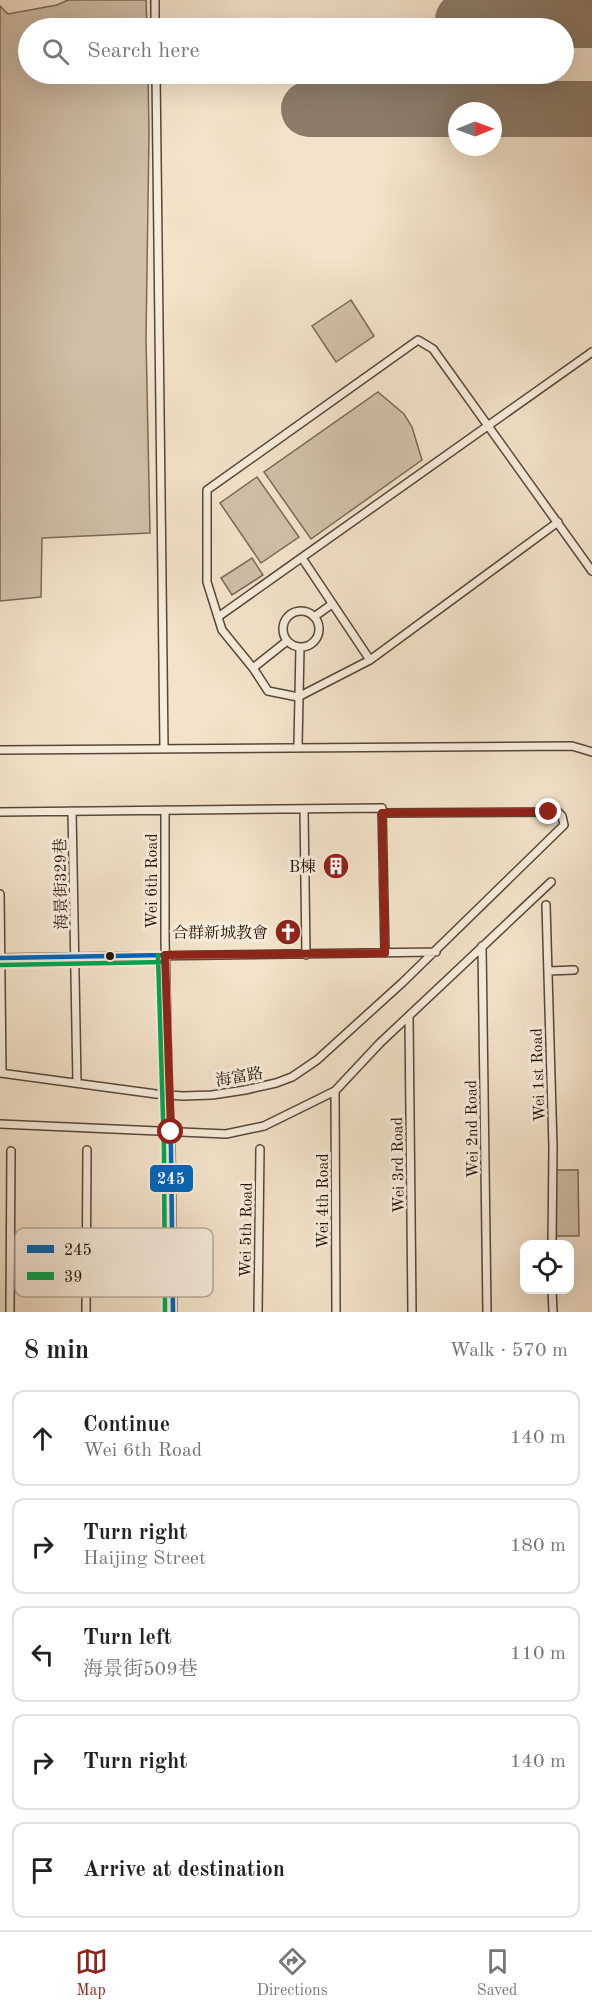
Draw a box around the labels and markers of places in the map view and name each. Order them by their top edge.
building icon: B棟 [321,851,351,881]
place label: B棟 [289,858,316,876]
church icon: 合群新城教會 [273,917,303,947]
place label: 合群新城教會 [172,924,268,942]
unlabelled marker [104,950,116,962]

